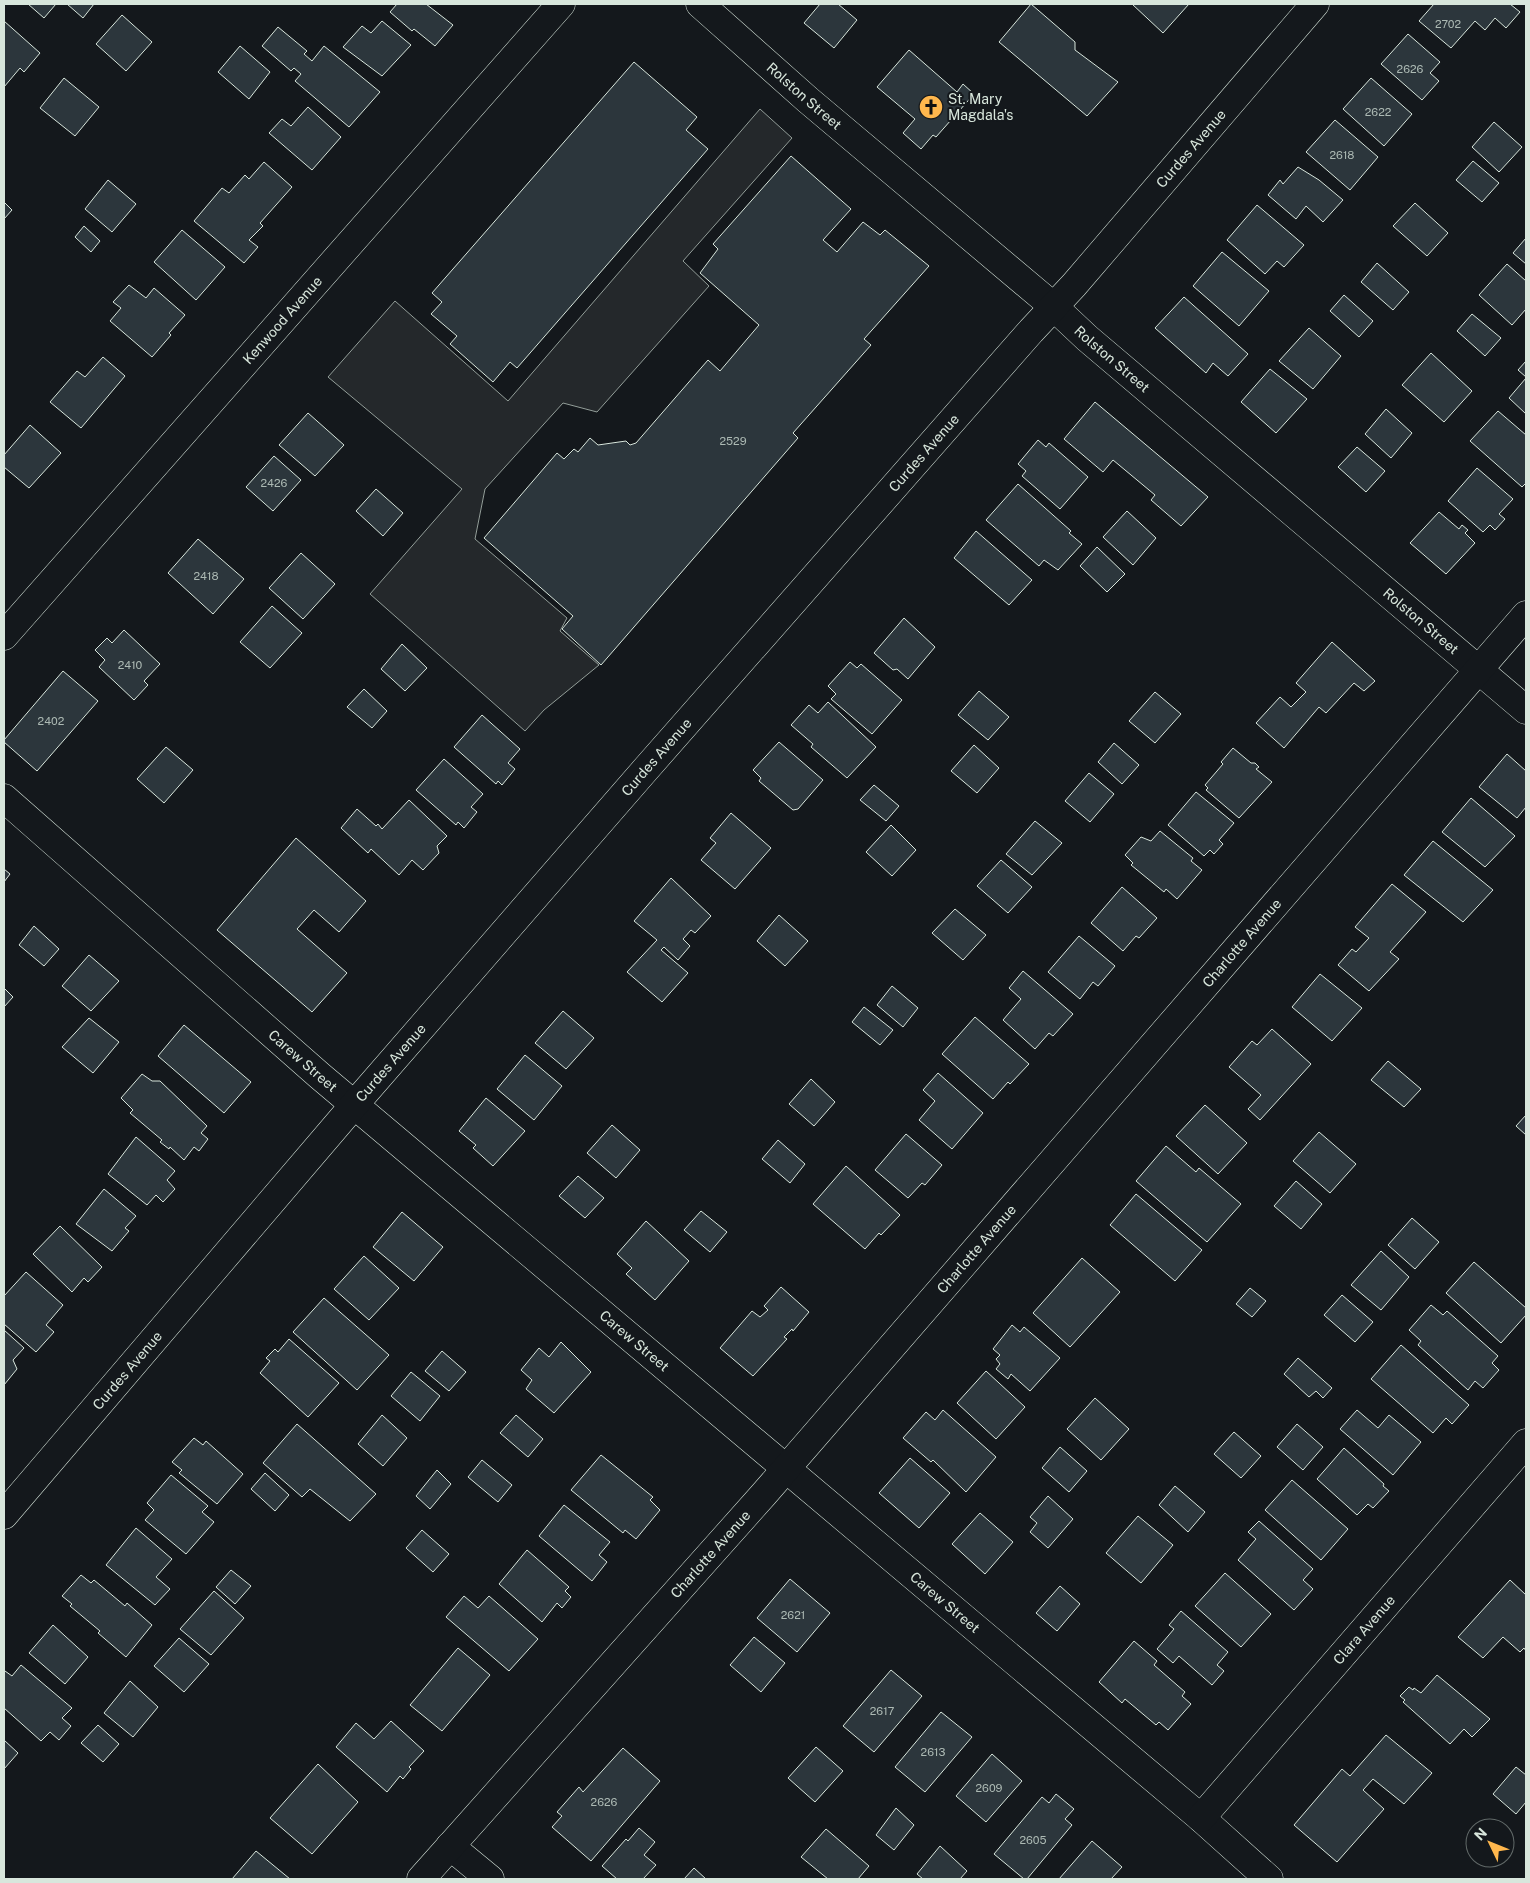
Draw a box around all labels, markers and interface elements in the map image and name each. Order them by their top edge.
house number: 2702 [1435,18,1462,30]
street label: Rolston Street [764,59,845,133]
house number: 2626 [1397,63,1424,75]
place label: St. Mary Magdala's [948,91,1013,123]
church icon: St. Mary Magdala's [918,94,944,120]
street label: Curdes Avenue [1153,106,1229,191]
house number: 2622 [1365,106,1392,118]
house number: 2618 [1329,149,1355,161]
street label: Kenwood Avenue [240,273,325,367]
street label: Rolston Street [1071,322,1153,396]
street label: Curdes Avenue [885,411,962,495]
house number: 2529 [719,435,747,447]
house number: 2426 [261,477,288,489]
house number: 2418 [193,570,219,582]
street label: Rolston Street [1380,585,1462,657]
house number: 2410 [118,659,143,671]
house number: 2402 [38,715,65,727]
street label: Curdes Avenue [618,715,695,799]
street label: Charlotte Avenue [1199,895,1284,990]
street label: Curdes Avenue [352,1020,429,1105]
street label: Carew Street [265,1027,340,1095]
street label: Charlotte Avenue [934,1201,1019,1296]
street label: Carew Street [597,1307,672,1375]
street label: Curdes Avenue [89,1328,165,1413]
street label: Charlotte Avenue [667,1507,754,1601]
street label: Carew Street [907,1569,983,1636]
street label: Clara Avenue [1330,1592,1398,1668]
house number: 2621 [781,1609,805,1621]
house number: 2617 [870,1705,895,1717]
house number: 2613 [921,1746,945,1758]
house number: 2609 [976,1782,1003,1794]
house number: 2626 [591,1796,618,1808]
north arrow [1465,1818,1515,1868]
text: N [1471,1825,1490,1844]
house number: 2605 [1019,1834,1047,1846]

